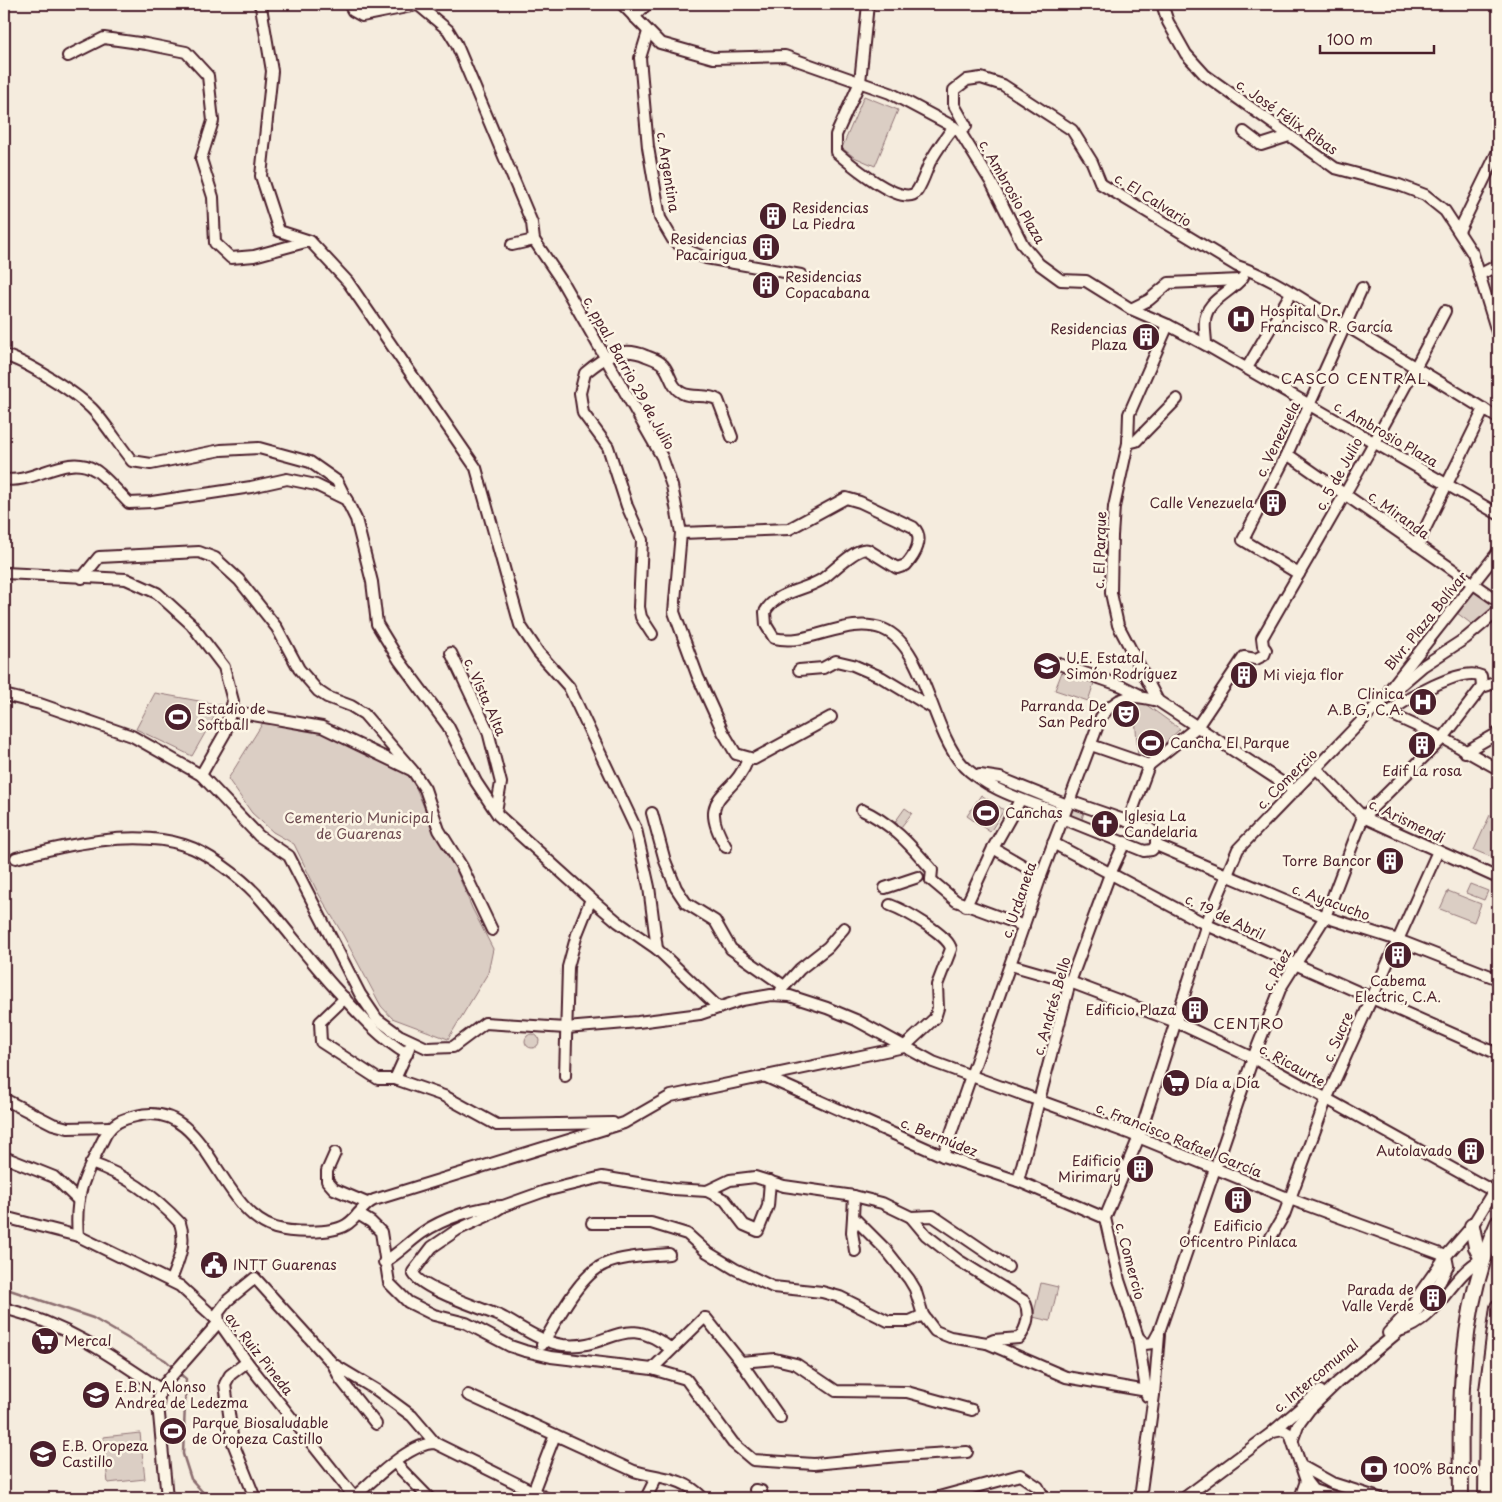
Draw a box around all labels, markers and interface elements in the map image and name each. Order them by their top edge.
scale bar [1320,22,1433,54]
text: 100 m [1327,27,1373,50]
street label: c. José Félix Ribas [1232,74,1342,160]
street label: c. Argentina [652,130,685,214]
street label: c. Ambrosio Plaza [974,136,1051,248]
street label: c. El Calvario [1111,167,1196,232]
place label: Residencias La Piedra [792,197,869,234]
building icon: Residencias La Piedra [758,201,788,231]
place label: Residencias Pacairigua [670,228,747,265]
building icon: Residencias Pacairigua [751,232,781,262]
place label: Residencias Copacabana [785,266,870,303]
building icon: Residencias Copacabana [751,270,781,300]
street label: c. ppal. Barrio 29 de Julio [578,292,681,453]
place label: Hospital Dr. Francisco R. García [1260,300,1393,337]
hospital icon: Hospital Dr. Francisco R. García [1226,304,1256,334]
place label: Residencias Plaza [1050,318,1127,355]
building icon: Residencias Plaza [1131,322,1161,352]
district label: CASCO CENTRAL [1281,366,1427,389]
street label: c. Ambrosio Plaza [1330,395,1442,472]
street label: c. Venezuela [1250,397,1305,480]
street label: c. 5 de Julio [1310,433,1367,514]
street label: c. Miranda [1364,485,1435,544]
building icon: Calle Venezuela [1258,488,1288,518]
place label: Calle Venezuela [1150,492,1254,513]
street label: c. El Parque [1088,510,1111,589]
street label: Blvr. Plaza Bolívar [1379,566,1473,675]
place label: U.E. Estatal Simón Rodríguez [1066,647,1177,684]
school or university icon: U.E. Estatal Simón Rodríguez [1032,651,1062,681]
street label: c. Vista Alta [459,655,512,739]
building icon: Mi vieja flor [1229,660,1259,690]
place label: Mi vieja flor [1263,664,1343,685]
place label: Clinica A.B.G, C.A. [1327,683,1404,720]
hospital icon: Clinica A.B.G, C.A. [1408,687,1438,717]
place label: Parranda De San Pedro [1020,695,1107,732]
place label: Estadio de Softball [197,698,266,735]
theatre icon: Parranda De San Pedro [1111,699,1141,729]
sports icon: Estadio de Softball [163,702,193,732]
sports icon: Cancha El Parque [1136,728,1166,758]
building icon: Edif La rosa [1407,730,1437,760]
place label: Cancha El Parque [1170,732,1290,753]
street label: c. Comercio [1251,743,1322,814]
place label: Edif La rosa [1382,760,1462,781]
street label: c. Arismendi [1366,793,1449,848]
sports icon: Canchas [971,798,1001,828]
place label: Canchas [1005,802,1063,823]
place label: Iglesia La Candelaria [1124,805,1198,842]
park label: Cementerio Municipal de Guarenas [284,807,434,844]
church icon: Iglesia La Candelaria [1090,809,1120,839]
building icon: Torre Bancor [1375,846,1405,876]
place label: Torre Bancor [1282,850,1371,871]
street label: c. Urdaneta [996,858,1042,941]
street label: c. Ayacucho [1289,878,1373,925]
street label: c. 19 de Abril [1182,888,1269,945]
building icon: Cabema Electric, C.A. [1383,940,1413,970]
street label: c. Páez [1257,945,1297,995]
street label: c. Andrés Bello [1027,954,1076,1058]
place label: Cabema Electric, C.A. [1355,970,1441,1007]
building icon: Edificio Plaza [1180,995,1210,1025]
place label: Edificio Plaza [1086,999,1176,1020]
street label: c. Sucre [1317,1008,1358,1065]
district label: CENTRO [1213,1011,1285,1034]
street label: c. Ricaurte [1256,1038,1329,1091]
supermarket icon: Día a Día [1161,1068,1191,1098]
place label: Día a Día [1195,1072,1260,1093]
street label: c. Francisco Rafael García [1093,1097,1265,1183]
street label: c. Bermúdez [898,1112,981,1162]
building icon: Autolavado [1456,1136,1486,1166]
place label: Autolavado [1376,1140,1452,1161]
place label: Edificio Mirimary [1058,1150,1121,1187]
building icon: Edificio Mirimary [1125,1154,1155,1184]
building icon: Edificio Oficentro Pinlaca [1223,1185,1253,1215]
place label: Edificio Oficentro Pinlaca [1179,1215,1297,1252]
street label: c. Comercio [1110,1220,1151,1302]
public building icon: INTT Guarenas [199,1250,229,1280]
place label: INTT Guarenas [233,1254,337,1275]
place label: Parada de Valle Verde [1342,1279,1414,1316]
building icon: Parada de Valle Verde [1418,1283,1448,1313]
street label: av. Ruiz Pineda [220,1308,299,1400]
supermarket icon: Mercal [30,1326,60,1356]
place label: Mercal [64,1330,111,1351]
street label: c. Intercomunal [1269,1334,1363,1417]
place label: E.B.N. Alonso Andrea de Ledezma [115,1376,248,1413]
school or university icon: E.B.N. Alonso Andrea de Ledezma [81,1380,111,1410]
place label: Parque Biosaludable de Oropeza Castillo [192,1412,329,1449]
sports icon: Parque Biosaludable de Oropeza Castillo [158,1416,188,1446]
place label: E.B. Oropeza Castillo [62,1435,148,1472]
school or university icon: E.B. Oropeza Castillo [28,1439,58,1469]
bank icon: 100% Banco [1359,1454,1389,1484]
place label: 100% Banco [1393,1458,1478,1479]

